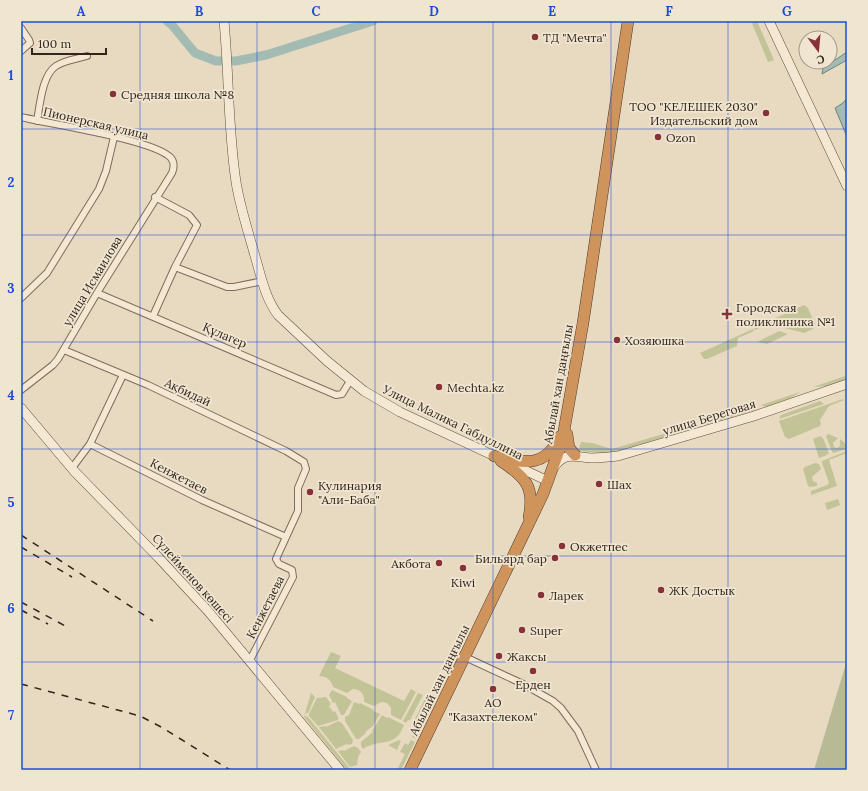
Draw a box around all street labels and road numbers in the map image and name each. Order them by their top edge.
street label: Пионерская улица [42,104,150,142]
street label: улица Исмаилова [59,233,125,329]
street label: Құлагер [201,319,249,351]
street label: Абылай хан даңғылы [540,323,576,446]
street label: Ақбидай [162,374,213,409]
street label: Улица Малика Габдуллина [379,381,526,463]
street label: улица Береговая [661,396,757,438]
street label: Кенжетаев [148,455,210,497]
street label: Сүлейменов көшесі [149,530,237,626]
street label: Кенжетаева [243,573,287,641]
street label: Абылай хан даңғылы [405,622,472,739]

